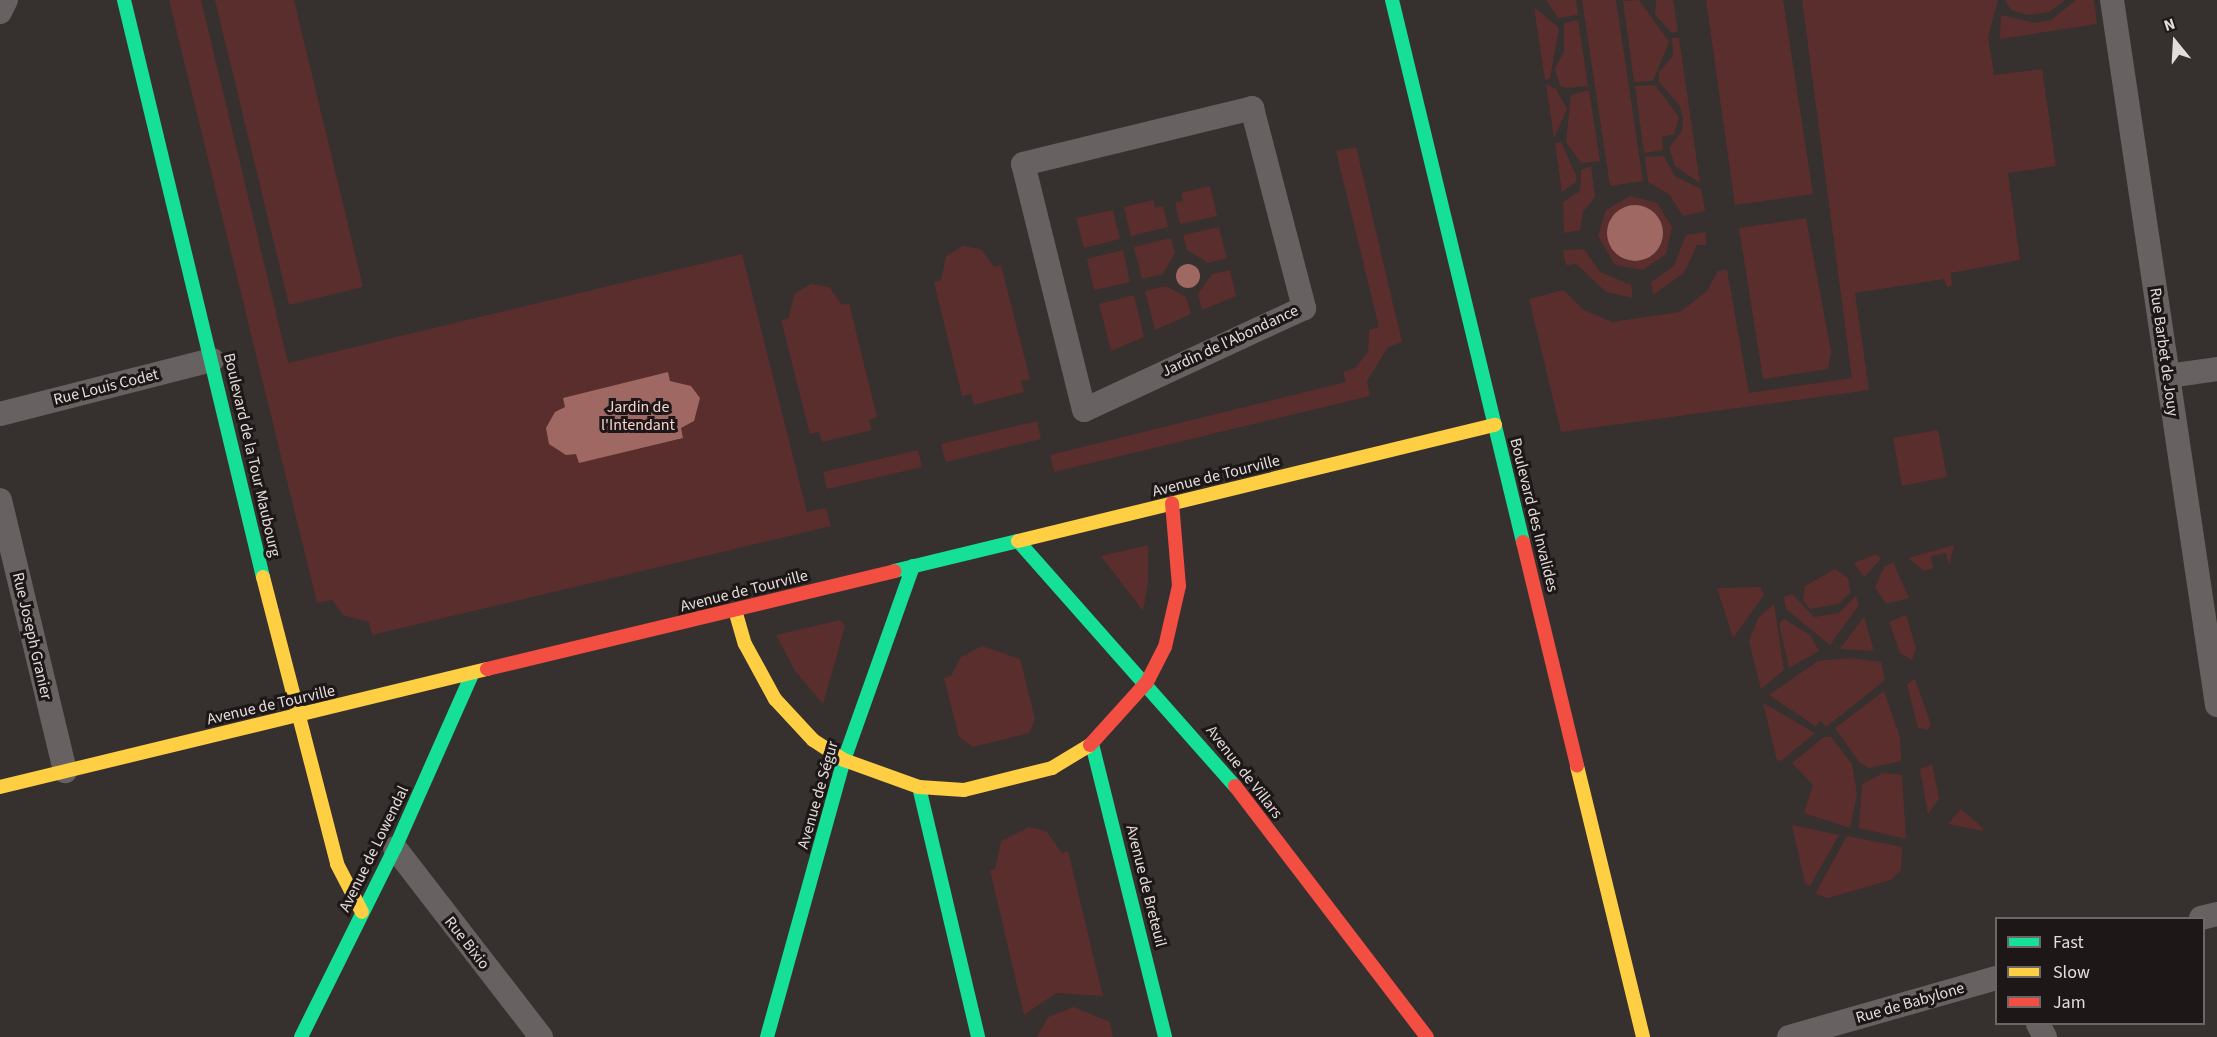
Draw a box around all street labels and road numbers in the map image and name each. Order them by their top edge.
street label: Rue Barbet de Jouy [2145,286,2183,418]
street label: Jardin de l'Abondance [1159,301,1301,381]
street label: Boulevard de la Tour Maubourg [219,351,285,559]
street label: Rue Louis Codet [51,365,161,409]
street label: Boulevard des Invalides [1506,436,1562,594]
street label: Avenue de Tourville [1150,451,1282,501]
street label: Avenue de Tourville [678,566,810,616]
street label: Rue Joseph Granier [8,571,56,701]
street label: Avenue de Tourville [205,681,337,729]
street label: Avenue de Villars [1202,722,1286,822]
street label: Avenue de Ségur [793,739,843,851]
street label: Avenue de Lowendal [335,783,413,915]
street label: Avenue de Breteuil [1122,823,1170,949]
street label: Rue Bixio [440,913,494,973]
street label: Rue de Babylone [1853,978,1967,1028]

